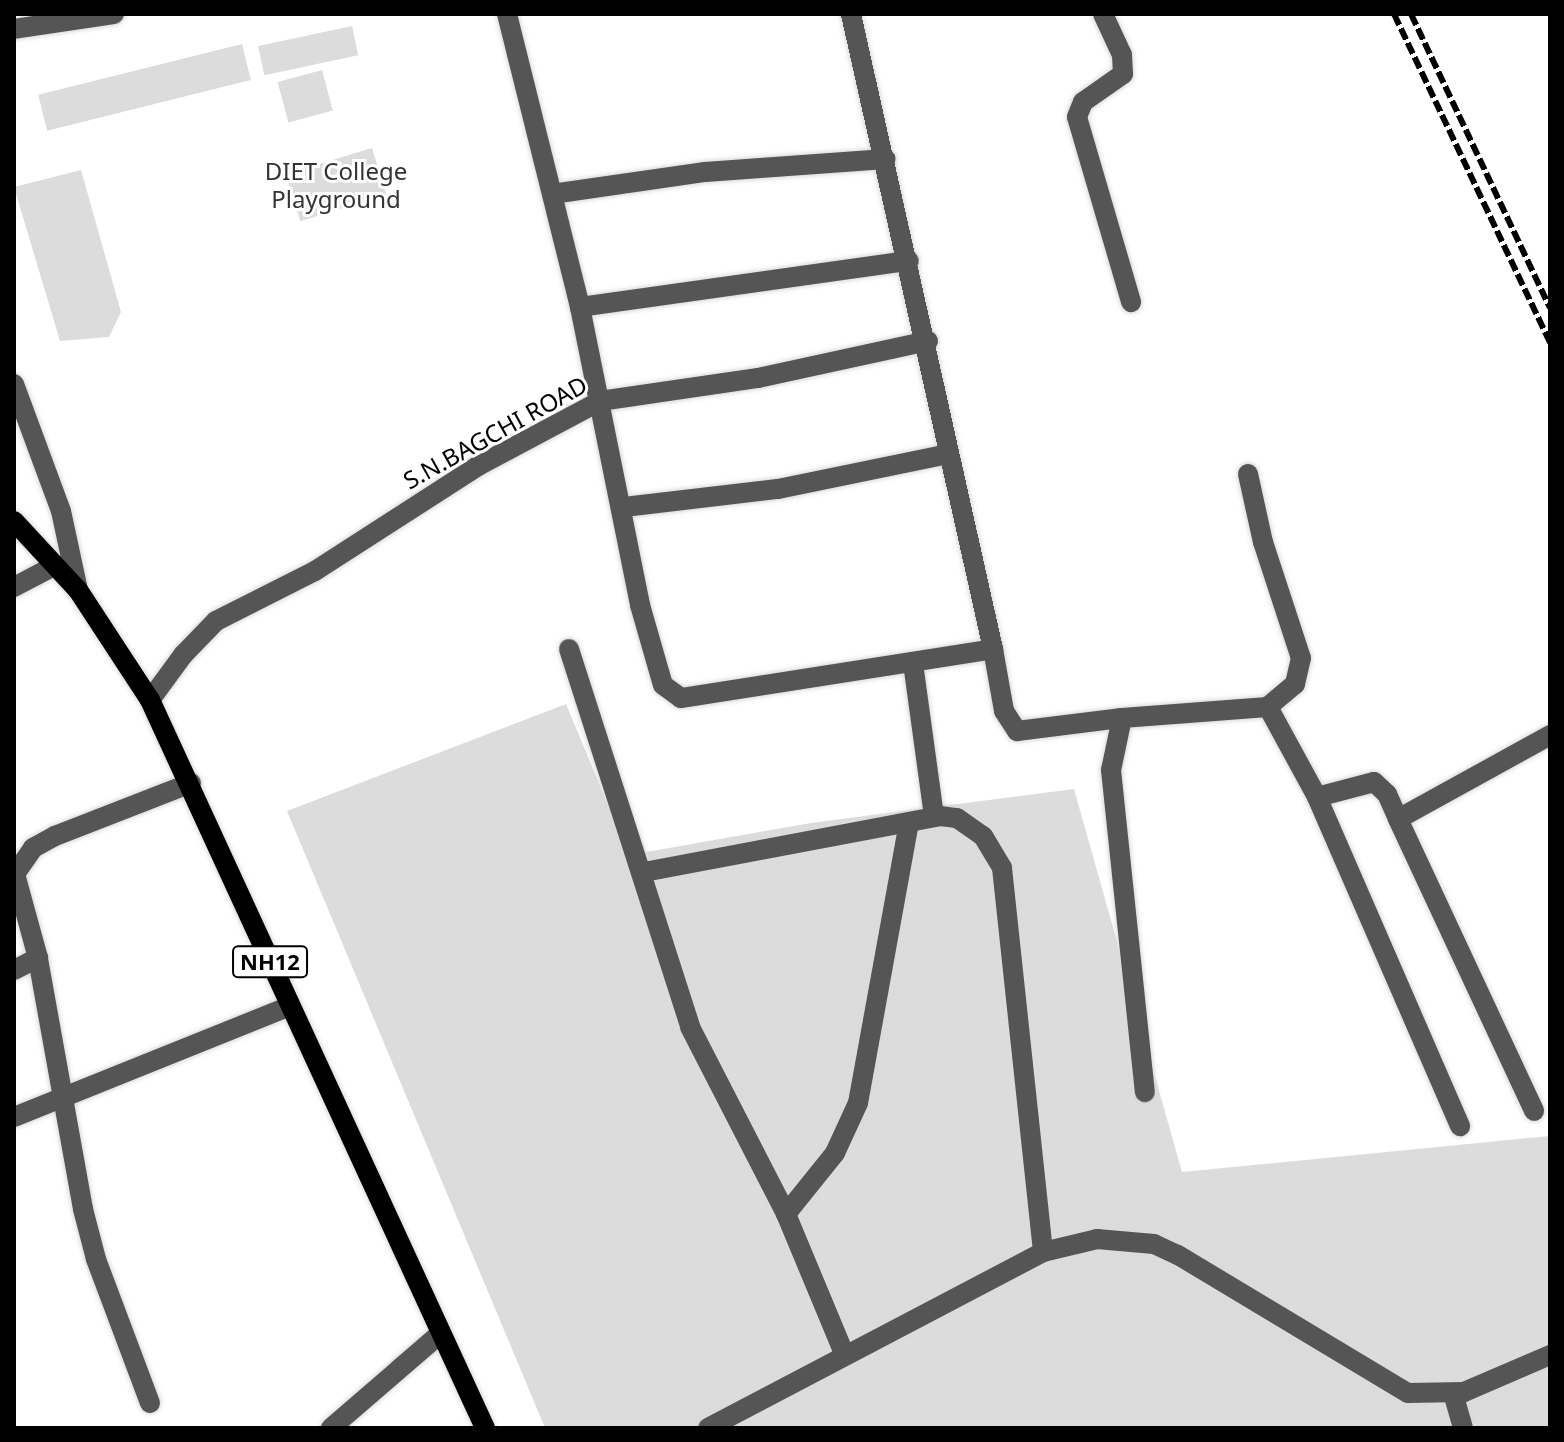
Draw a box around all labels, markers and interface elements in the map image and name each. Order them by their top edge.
park label: DIET College Playground [265,157,407,213]
street label: S.N.BAGCHI ROAD [398,370,592,494]
road number: NH12 [232,944,308,980]

